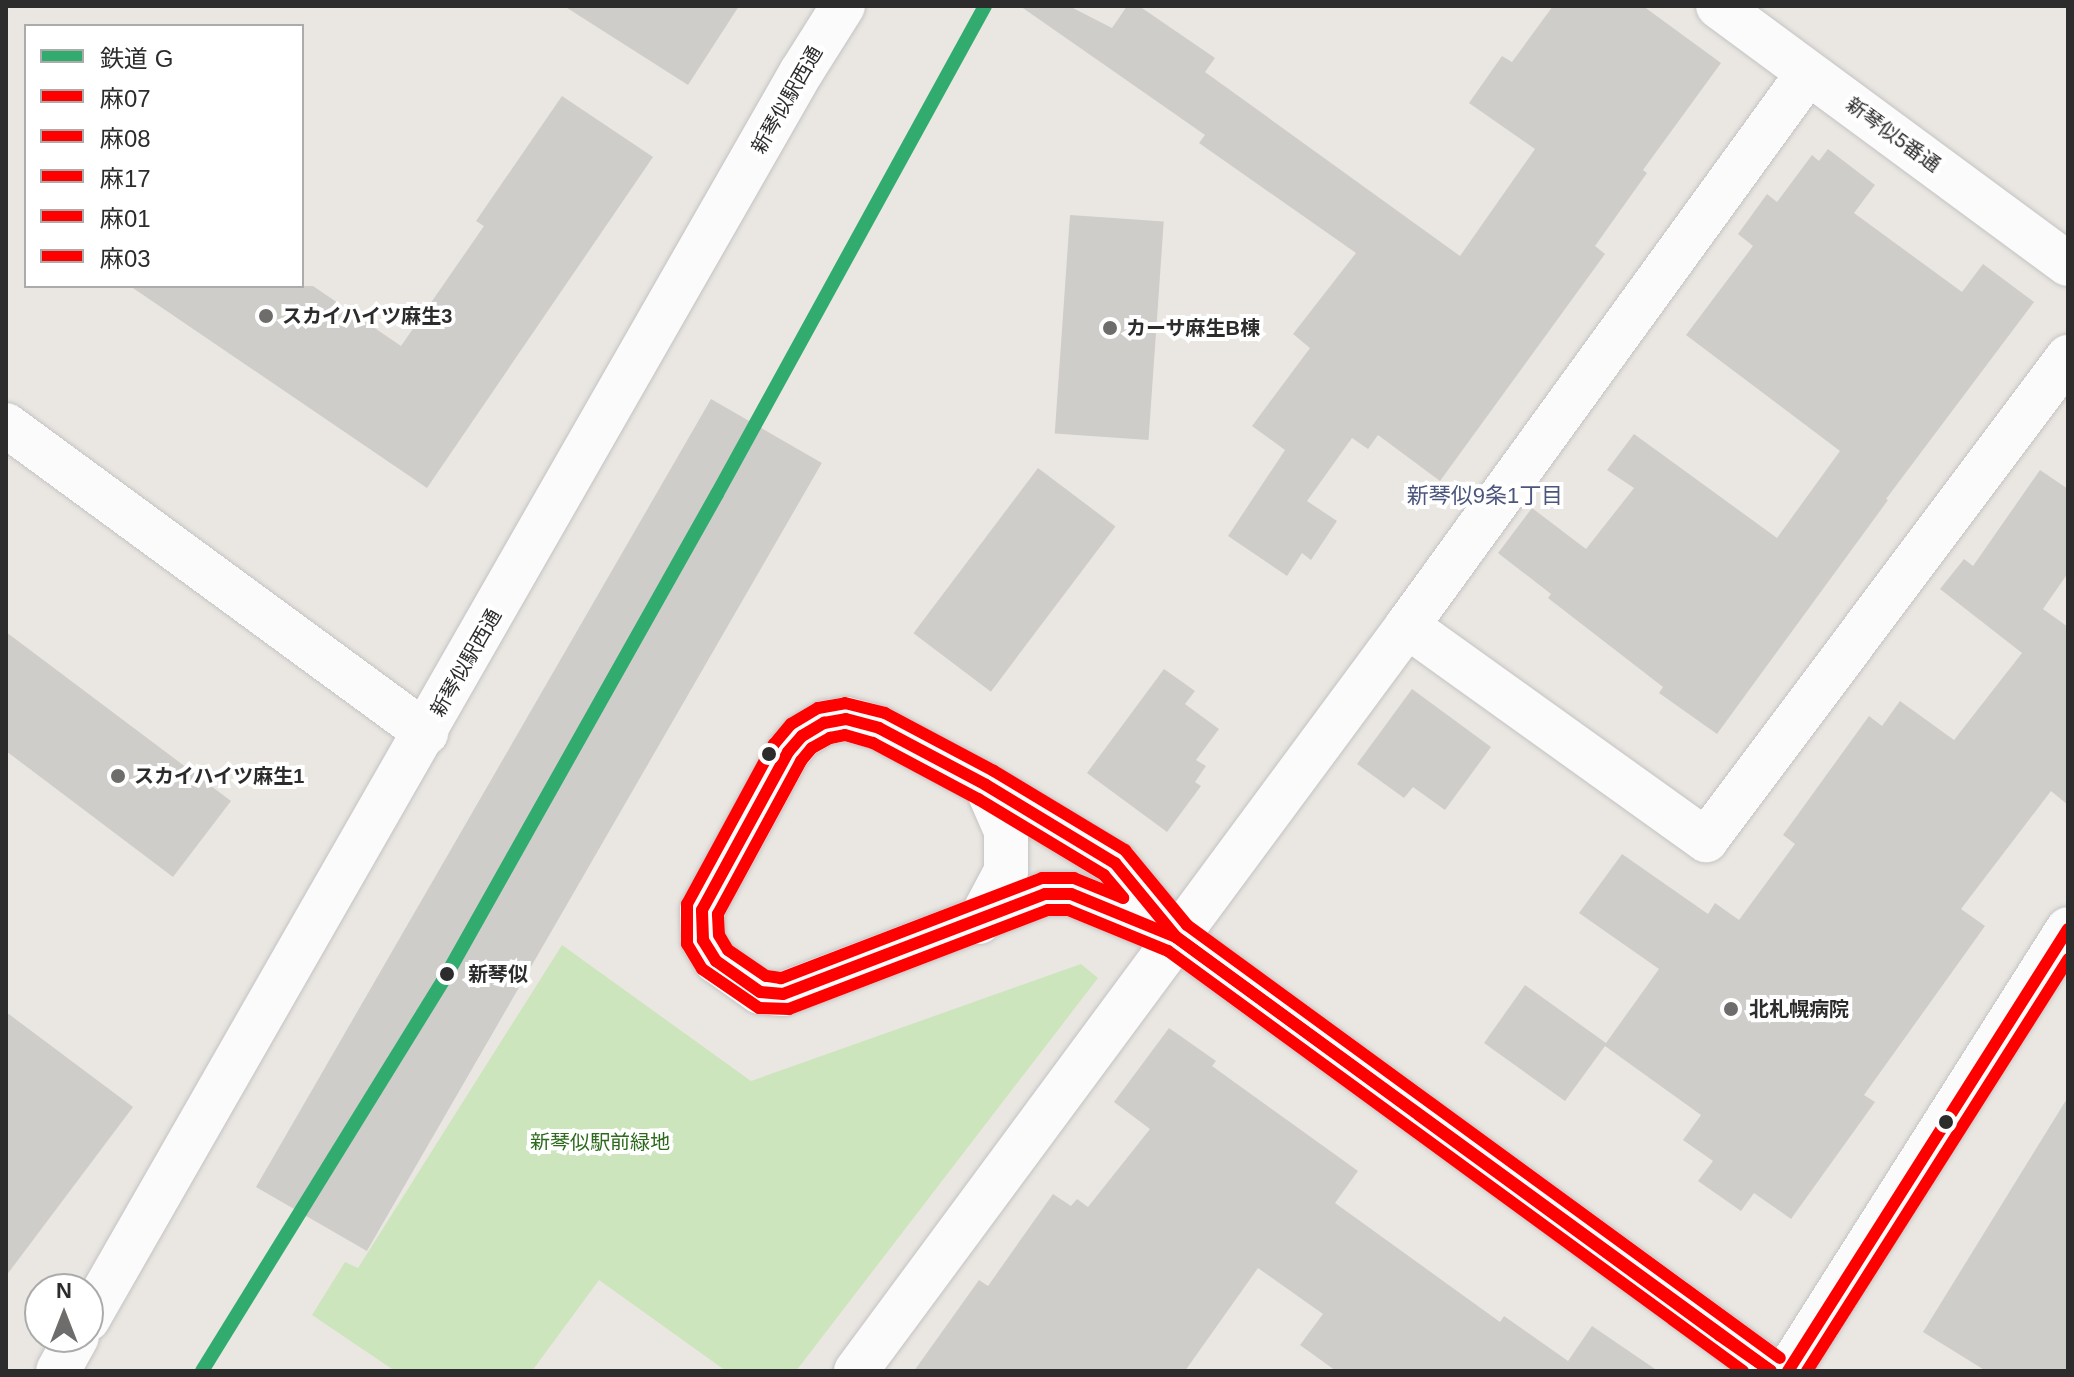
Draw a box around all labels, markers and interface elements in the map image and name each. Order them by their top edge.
legend [24,24,304,288]
street label: 新琴似駅西通 [747,42,827,158]
text: 鉄道 G [100,45,173,72]
text: 麻07 [100,85,151,112]
street label: 新琴似5番通 [1841,93,1945,177]
text: 麻08 [100,125,151,152]
text: 麻17 [100,165,151,192]
text: 麻01 [100,205,151,232]
text: 麻03 [100,245,151,272]
place label: スカイハイツ麻生3 [282,304,453,328]
marker: スカイハイツ麻生3 [257,307,275,325]
place label: カーサ麻生B棟 [1126,316,1260,340]
marker: カーサ麻生B棟 [1101,319,1119,337]
district label: 新琴似9条1丁目 [1407,483,1563,509]
street label: 新琴似駅西通 [426,605,506,721]
unlabelled marker [761,746,777,762]
place label: スカイハイツ麻生1 [134,764,305,788]
marker: スカイハイツ麻生1 [109,767,127,785]
marker: 新琴似 [433,960,461,988]
place label: 新琴似 [468,962,528,986]
place label: 北札幌病院 [1749,997,1849,1021]
marker: 北札幌病院 [1720,998,1742,1020]
unlabelled marker [1938,1114,1954,1130]
park label: 新琴似駅前緑地 [530,1130,670,1154]
north arrow [24,1273,104,1353]
text: N [56,1278,72,1303]

